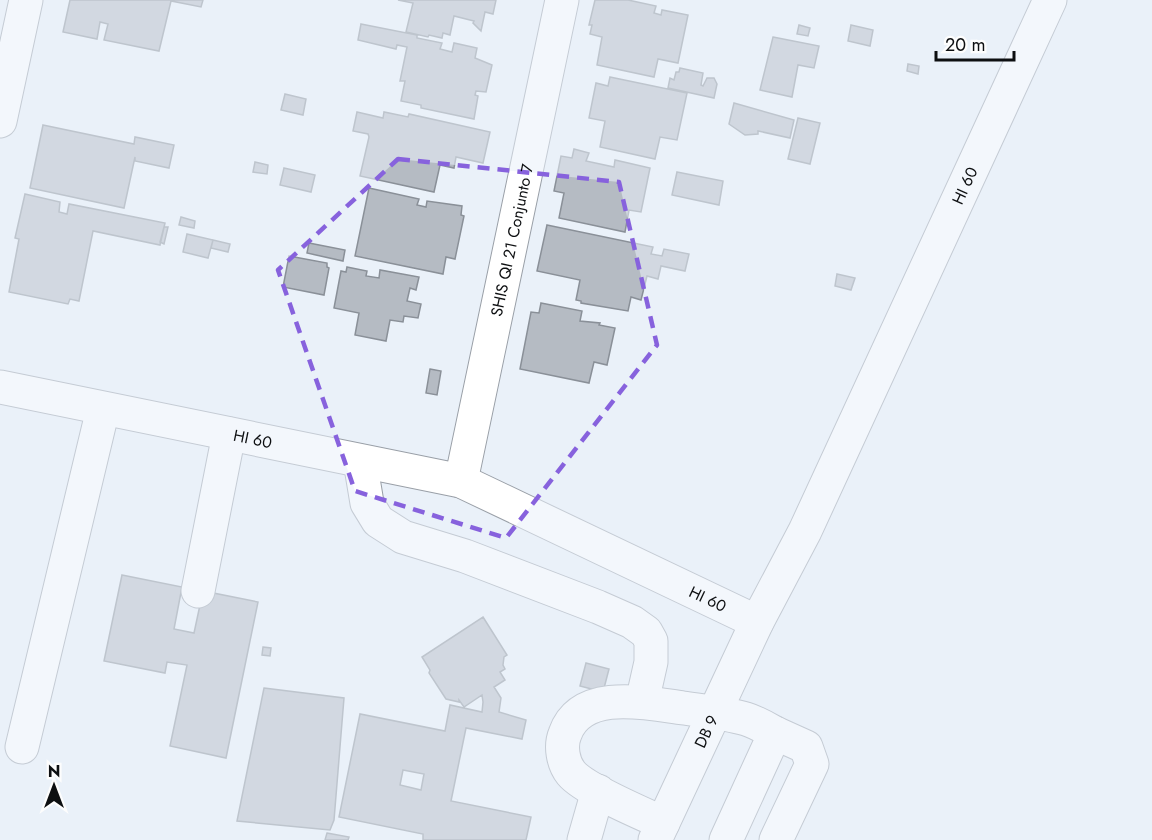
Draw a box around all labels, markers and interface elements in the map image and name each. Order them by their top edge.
scale bar [936,24,1014,62]
text: 20 m [945,32,985,58]
street label: SHIS QI 21 Conjunto 7 [485,162,539,319]
street label: HI 60 [946,163,983,208]
street label: HI 60 [231,424,274,454]
street label: HI 60 [685,580,730,618]
street label: DB 9 [689,711,724,752]
north arrow [24,756,84,816]
text: N [48,760,60,783]

